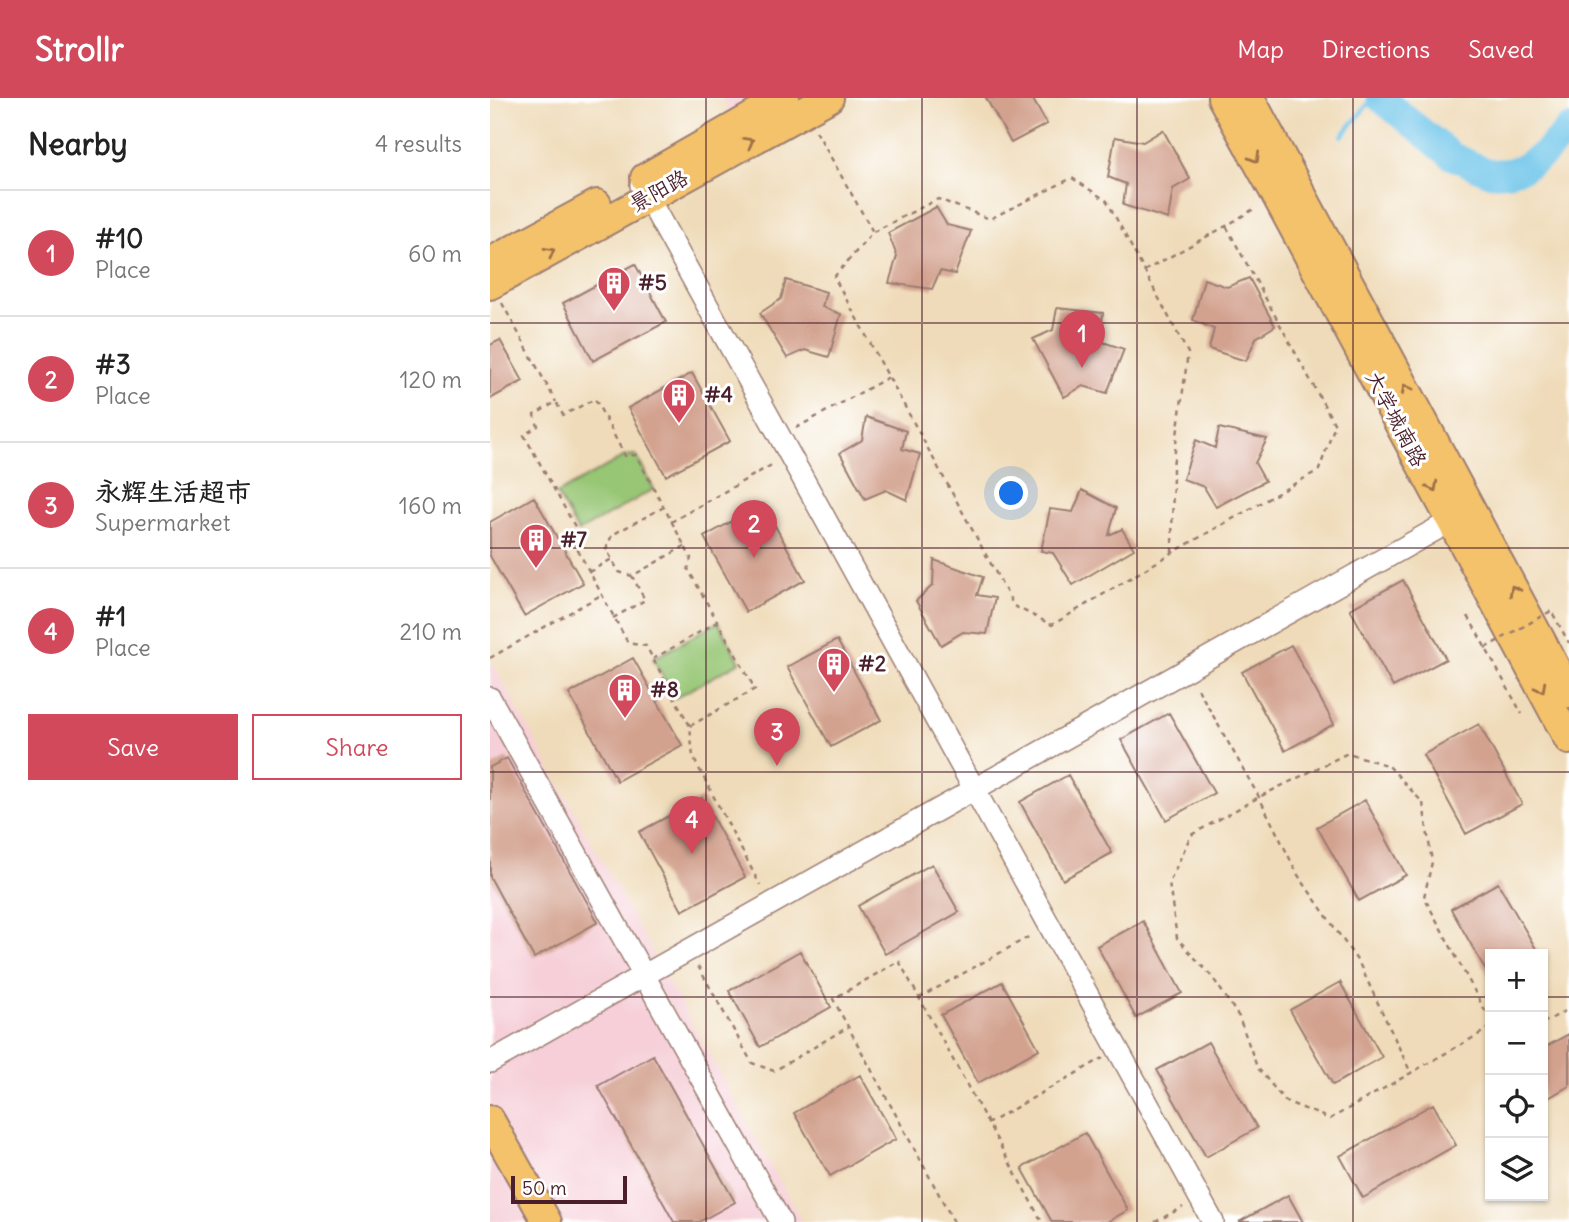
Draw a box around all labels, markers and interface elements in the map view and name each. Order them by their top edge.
text: Strollr [35,28,124,70]
text: Map [1237,34,1284,64]
text: Directions [1322,34,1430,64]
text: Saved [1468,34,1534,64]
text: Nearby [28,125,128,163]
text: 4 results [375,129,462,158]
one-way arrow [742,137,754,150]
one-way arrow [1247,150,1260,163]
street label: 景阳路 [625,163,693,218]
text: #10 [95,222,143,255]
text: 1 [46,239,56,268]
text: 60 m [408,239,462,268]
one-way arrow [542,247,555,260]
text: Place [95,255,151,284]
building icon: #5 [595,264,633,313]
place label: #5 [638,269,667,296]
pin: 1 [1059,310,1105,368]
text: #3 [95,348,131,381]
text: 2 [45,365,57,394]
text: 120 m [399,365,462,394]
street label: 大学城南路 [1360,366,1433,471]
building icon: #4 [660,376,698,425]
text: Place [95,381,151,410]
place label: #4 [704,381,733,408]
one-way arrow [1401,384,1414,396]
text: 永辉生活超市 [95,475,251,508]
your location [994,476,1028,510]
one-way arrow [1425,480,1438,492]
text: 3 [44,491,58,520]
text: 160 m [399,491,462,520]
pin: 2 [731,500,777,558]
text: Supermarket [95,508,231,537]
building icon: #7 [517,521,555,570]
place label: #7 [560,526,588,553]
one-way arrow [1508,584,1522,597]
text: #1 [95,600,126,633]
text: 4 [44,617,58,646]
text: 210 m [399,617,462,646]
text: Place [95,633,151,662]
building icon: #2 [815,645,853,694]
place label: #2 [858,650,887,677]
building icon: #8 [606,671,644,720]
place label: #8 [650,676,679,703]
one-way arrow [1533,680,1546,693]
pin: 3 [754,708,800,766]
button: Save [28,714,238,780]
button: Share [252,714,462,780]
pin: 4 [669,796,715,854]
map controls [1485,949,1548,1201]
button: + [1485,949,1548,1012]
button: − [1485,1012,1548,1075]
button: locate [1485,1075,1548,1138]
button: layers [1485,1138,1548,1201]
scale bar [511,1173,626,1205]
text: 50 m [522,1176,567,1200]

